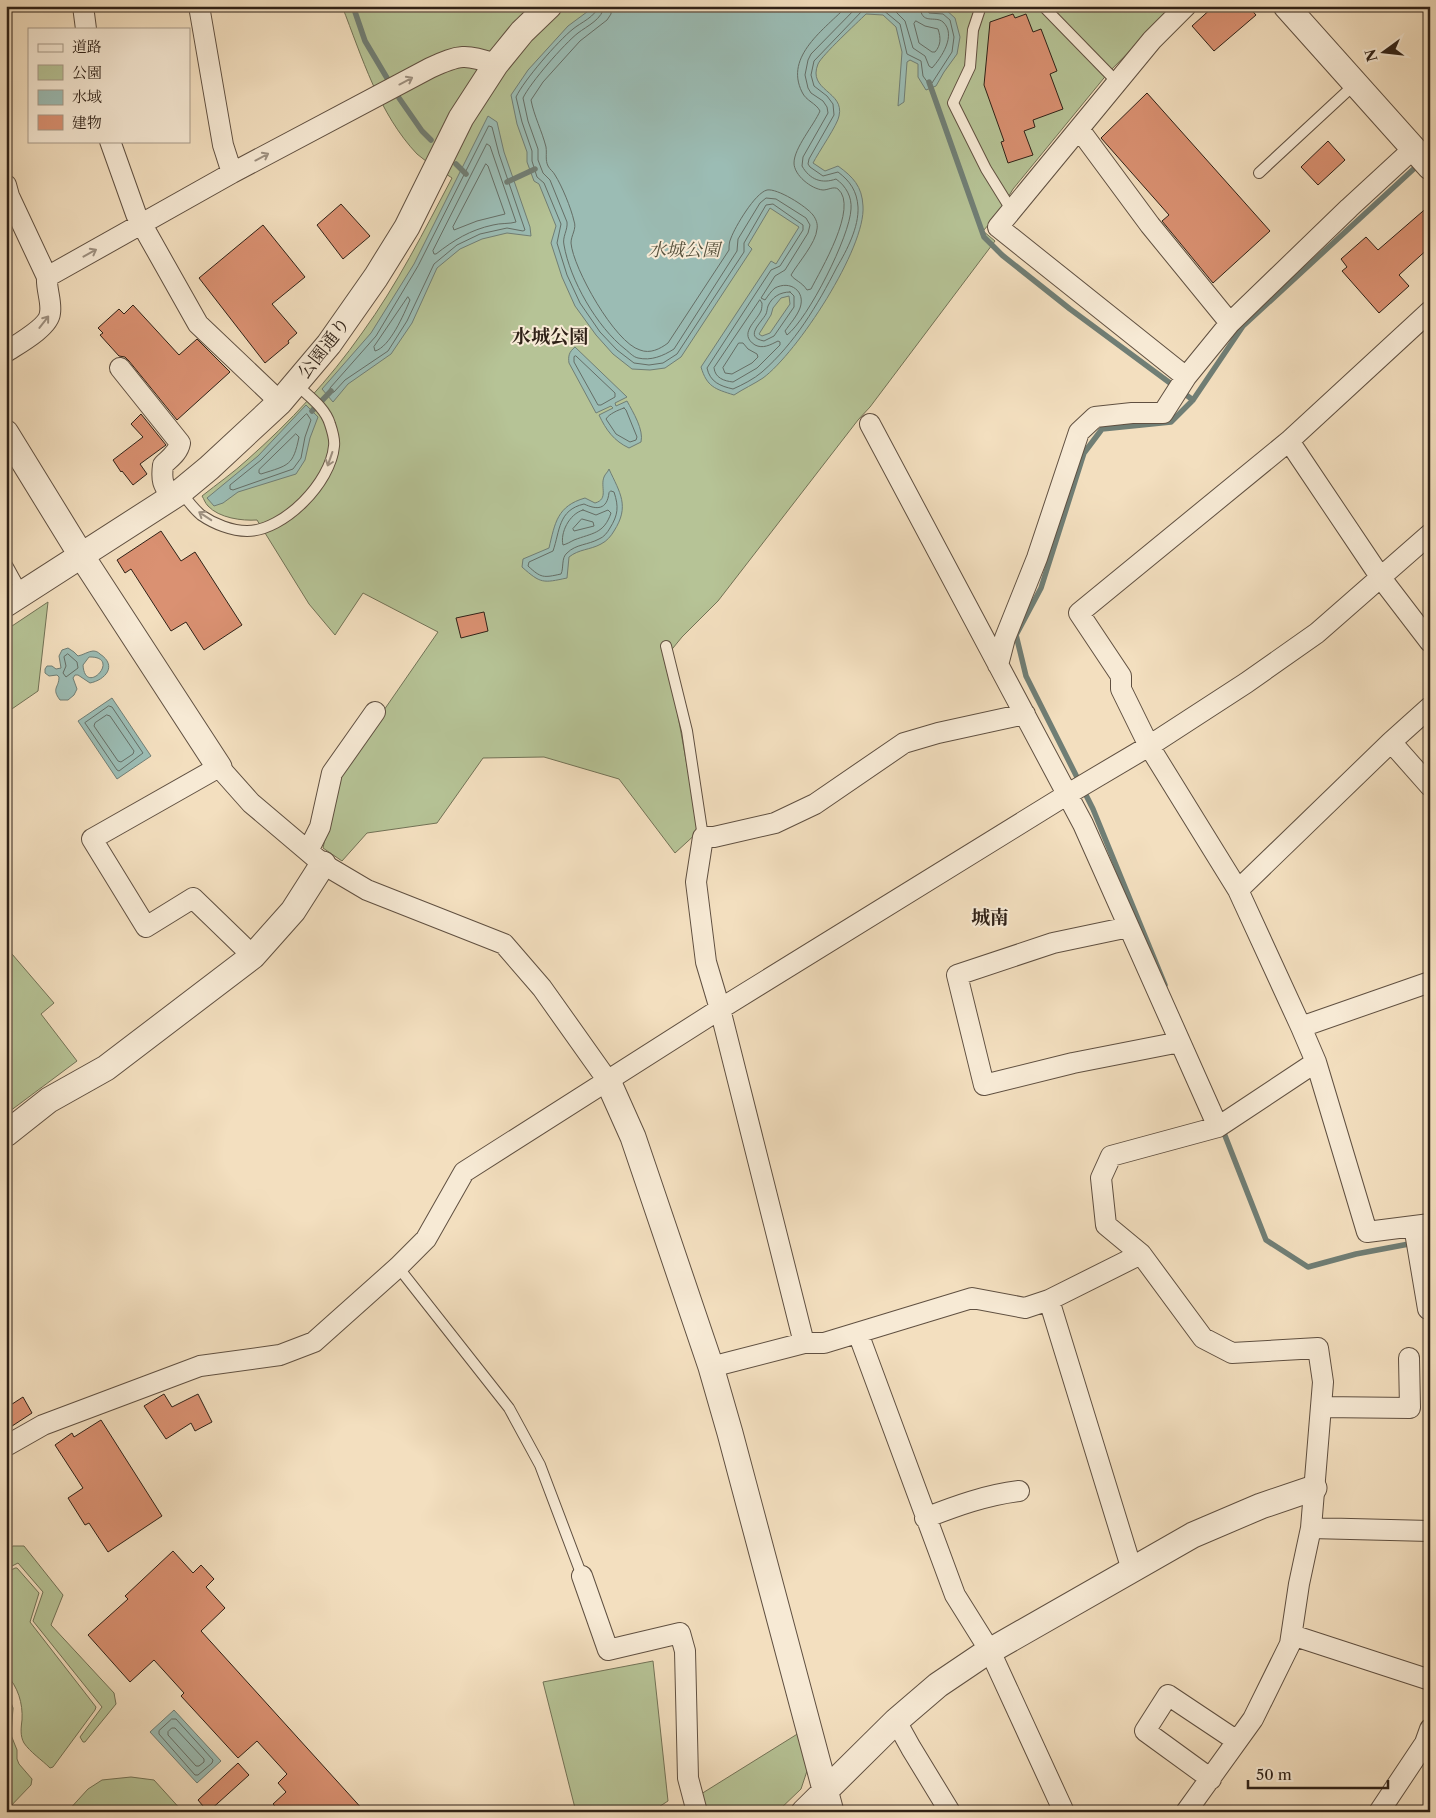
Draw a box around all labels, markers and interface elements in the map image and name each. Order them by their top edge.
legend [28,28,190,142]
north arrow [1358,28,1408,78]
text: 道路 [72,37,102,56]
text: N [1361,47,1382,64]
text: 公園 [72,63,102,82]
one-way arrow [398,76,413,85]
text: 水域 [72,87,102,106]
text: 建物 [72,113,102,132]
one-way arrow [255,152,270,162]
park label: 水城公園 [648,239,723,261]
one-way arrow [82,248,97,257]
street label: 公園通り [293,313,355,383]
one-way arrow [38,316,49,329]
district label: 水城公園 [512,325,588,348]
one-way arrow [325,450,334,466]
one-way arrow [198,511,212,521]
district label: 城南 [971,906,1009,929]
scale bar [1248,1758,1388,1790]
text: 50 m [1256,1765,1292,1784]

